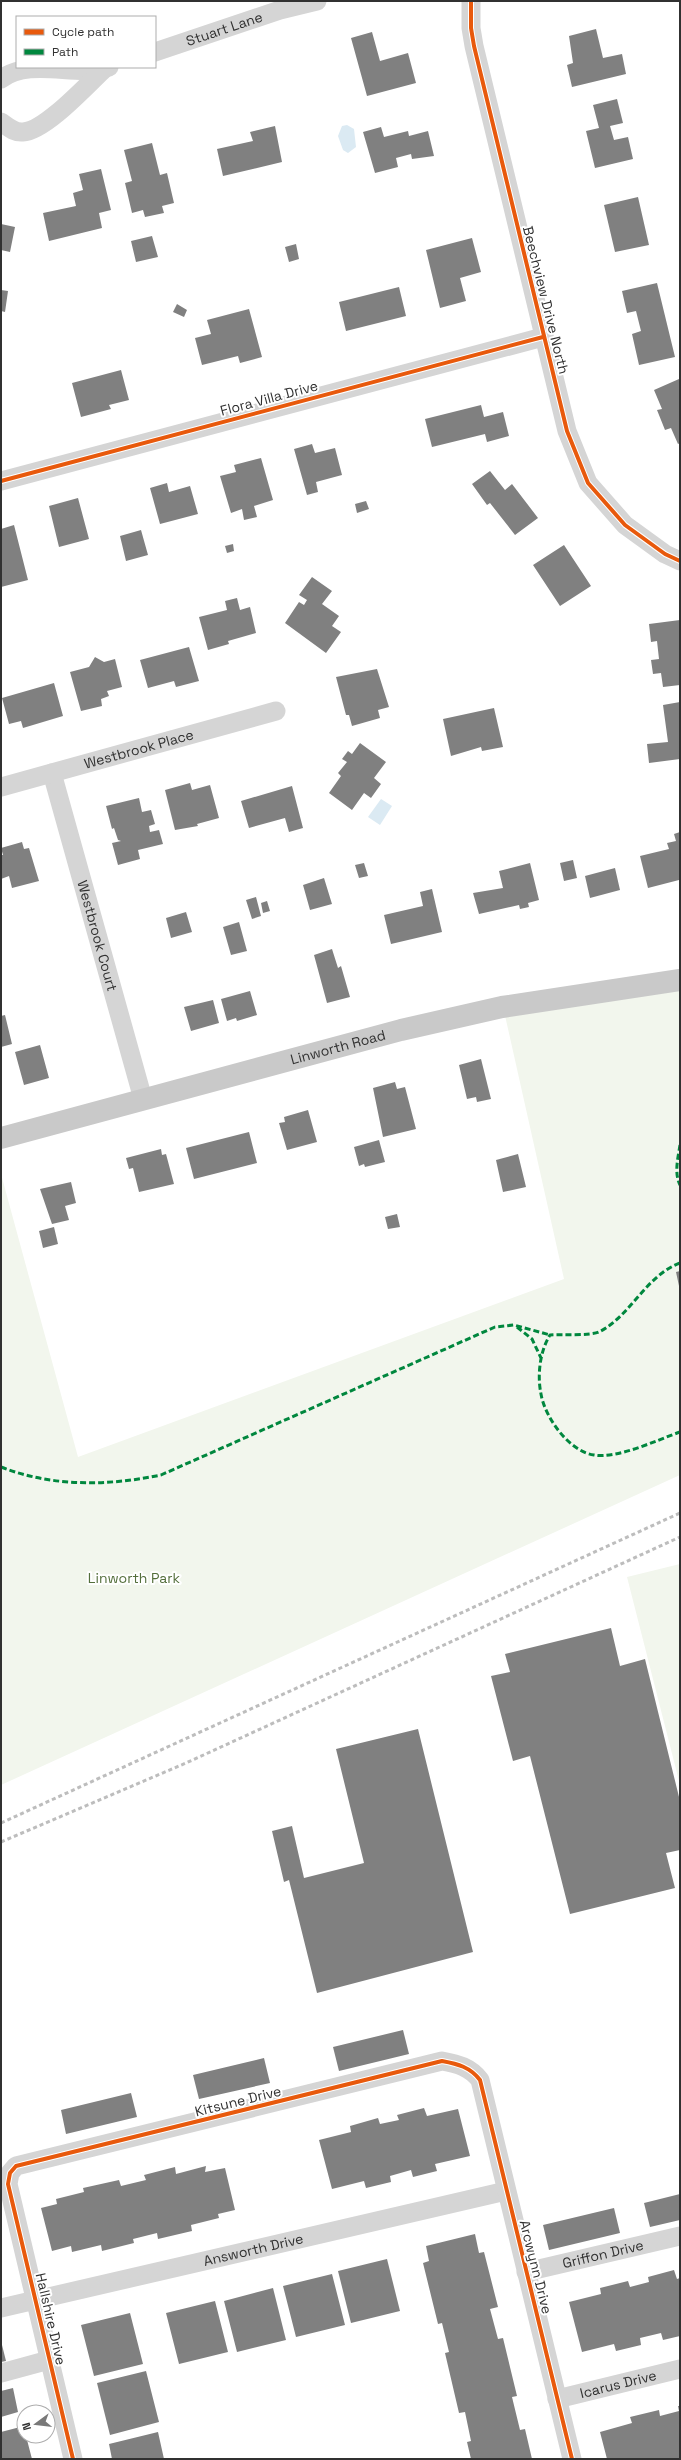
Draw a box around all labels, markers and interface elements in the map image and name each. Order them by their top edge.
street label: Stuart Lane [184,8,265,50]
legend [16,16,156,68]
text: Cycle path [52,24,114,40]
text: Path [52,44,78,60]
street label: Beechview Drive North [519,224,573,376]
street label: Flora Villa Drive [218,376,320,420]
street label: Westbrook Place [82,725,196,773]
street label: Westbrook Court [73,878,122,993]
street label: Linworth Road [288,1026,387,1068]
park label: Linworth Park [88,1569,181,1587]
street label: Kitsune Drive [193,2082,283,2120]
street label: Arcwynn Drive [516,2218,556,2316]
street label: Answorth Drive [202,2229,305,2270]
street label: Griffon Drive [561,2236,645,2272]
street label: Hallshire Drive [32,2271,70,2367]
street label: Icarus Drive [578,2366,658,2402]
north arrow [16,2404,56,2444]
text: N [19,2421,34,2432]

